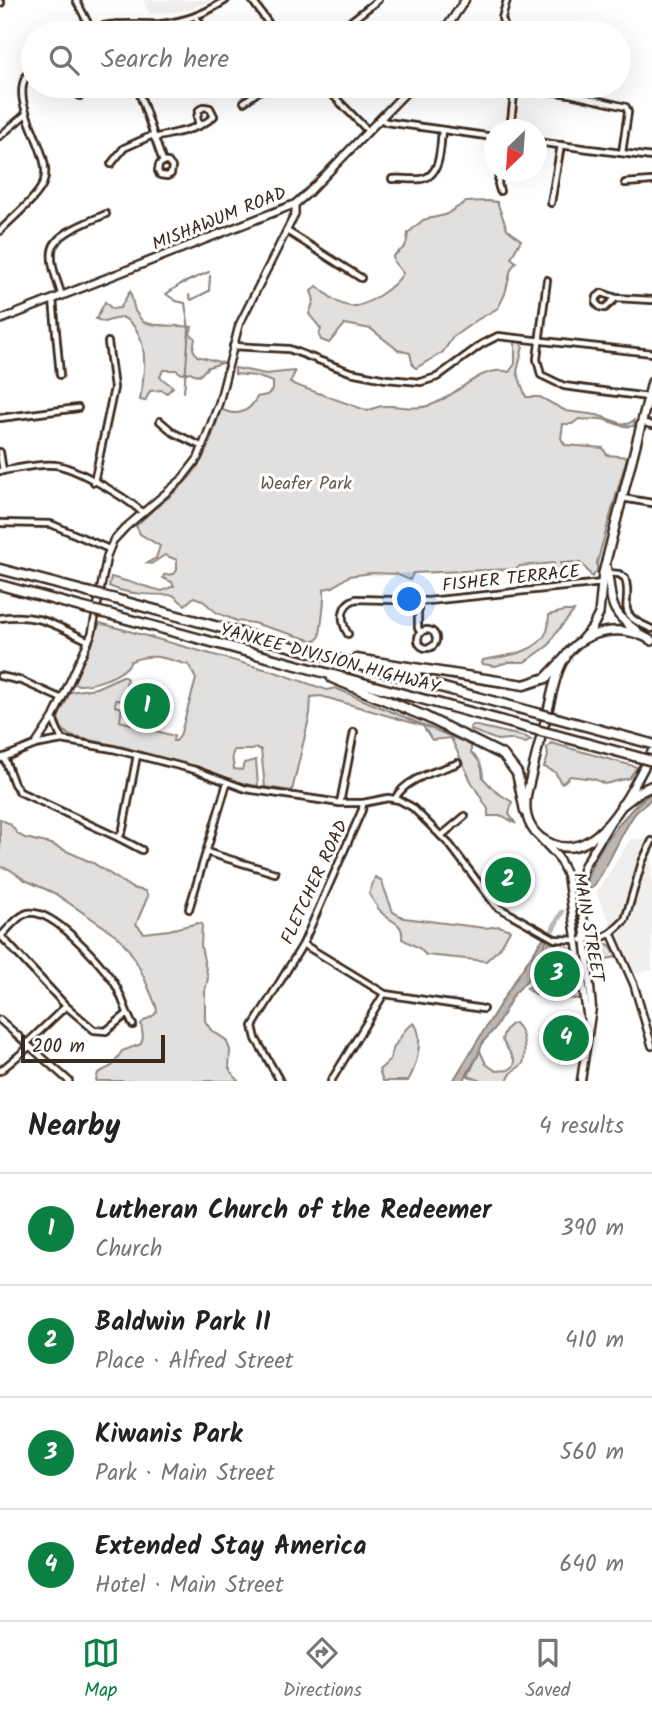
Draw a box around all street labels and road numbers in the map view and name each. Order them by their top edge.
street label: MISHAWUM ROAD [148,179,292,260]
street label: FISHER TERRACE [441,558,582,601]
street label: YANKEE DIVISION HIGHWAY [217,616,443,703]
street label: FLETCHER ROAD [274,815,357,950]
street label: MAIN STREET [564,870,612,986]

